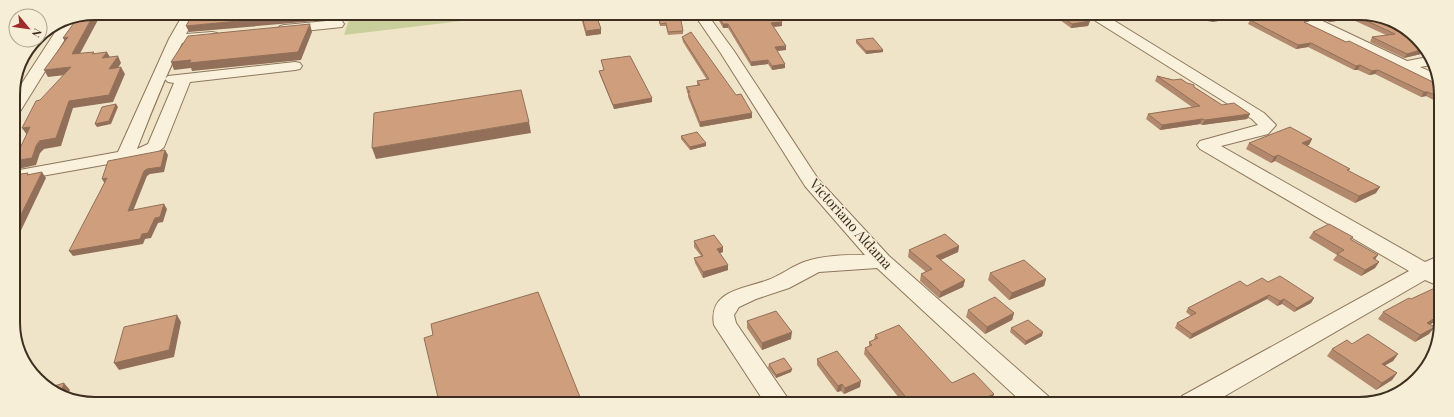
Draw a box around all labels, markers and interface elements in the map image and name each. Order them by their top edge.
north arrow [8,8,48,48]
text: N [29,26,46,40]
street label: Victoriano Aldama [805,174,897,273]

